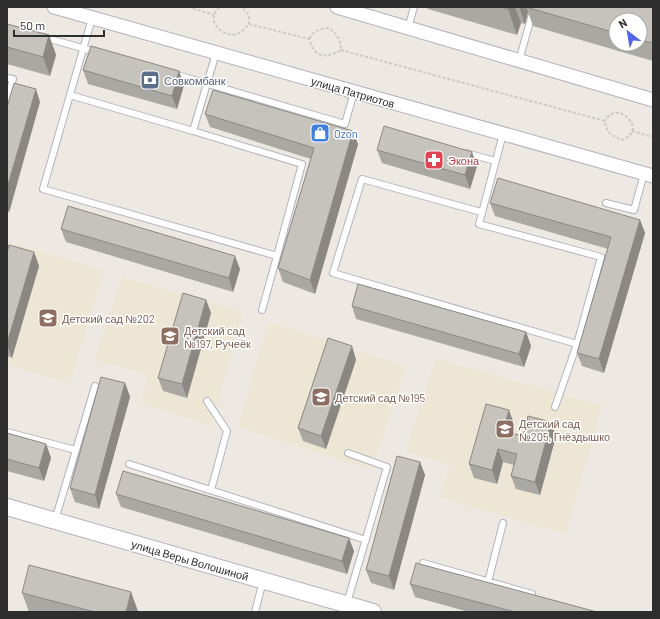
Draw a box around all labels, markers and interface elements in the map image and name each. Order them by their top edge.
scale bar [14,12,104,38]
north arrow [608,12,648,52]
text: N [616,16,629,30]
text: 50 m [20,18,45,32]
bank icon: Совкомбанк [139,69,161,91]
place label: Совкомбанк [164,74,226,87]
street label: улица Патриотов [310,74,396,110]
shop icon: Ozon [309,122,331,144]
place label: Ozon [334,127,358,140]
pharmacy icon: Экона [423,149,445,171]
place label: Экона [448,154,480,167]
school or university icon: Детский сад №202 [37,307,59,329]
place label: Детский сад №202 [62,312,155,325]
place label: Детский сад №197, Ручеёк [184,324,251,350]
school or university icon: Детский сад №197, Ручеёк [159,325,181,347]
school or university icon: Детский сад №195 [310,386,332,408]
place label: Детский сад №195 [335,391,426,404]
place label: Детский сад №205, Гнёздышко [519,417,610,443]
school or university icon: Детский сад №205, Гнёздышко [494,418,516,440]
street label: улица Веры Волошиной [130,537,250,583]

